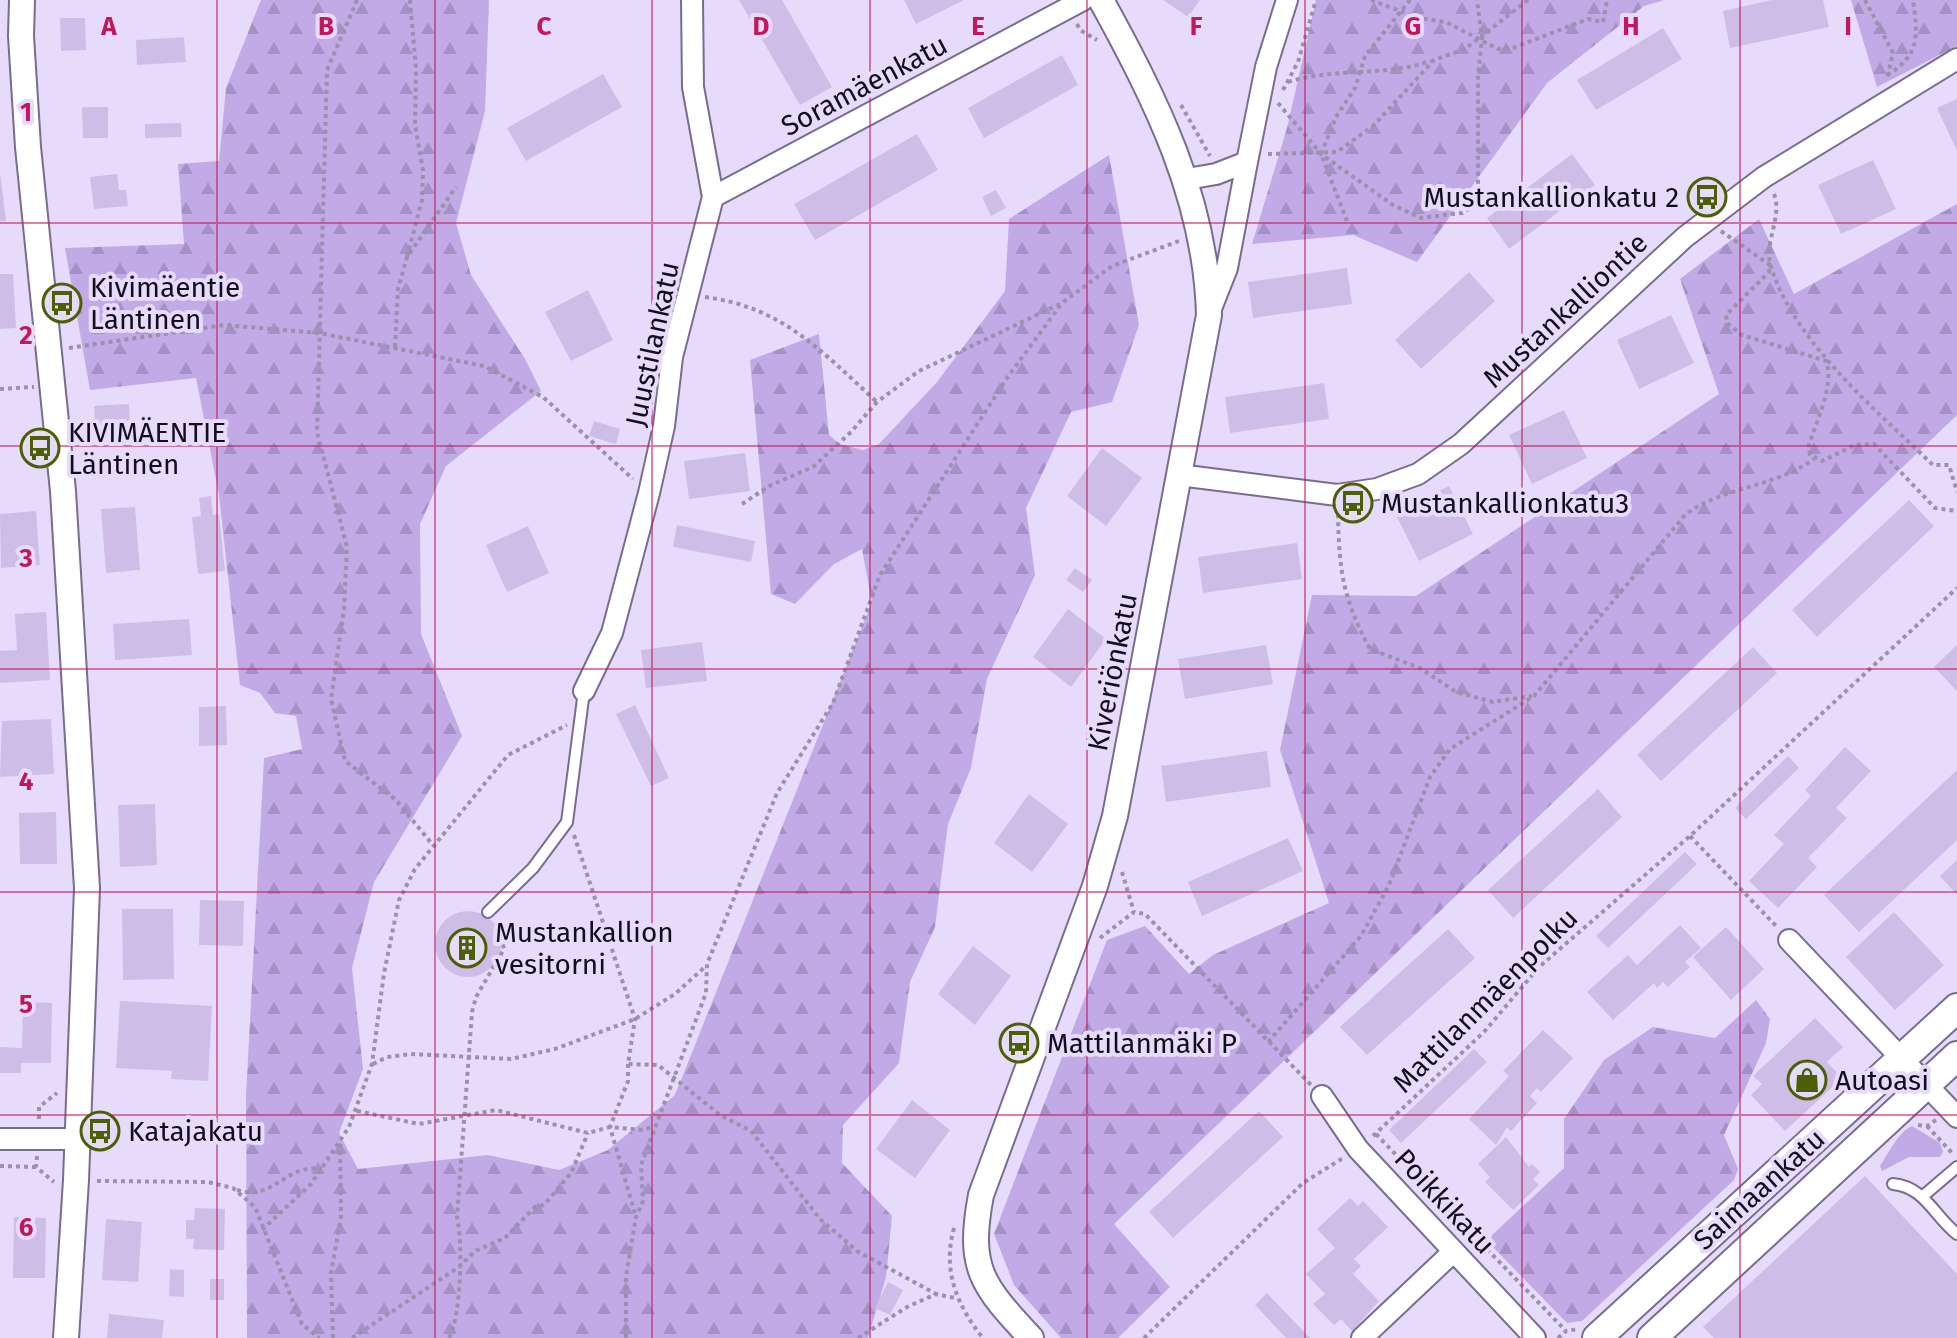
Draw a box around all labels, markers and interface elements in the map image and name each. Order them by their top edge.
text: A [100,11,117,42]
text: B [318,11,334,42]
text: C [537,11,552,42]
text: D [753,11,770,42]
text: E [971,11,985,42]
text: F [1190,11,1203,42]
text: G [1405,11,1421,42]
text: H [1622,11,1640,42]
text: I [1844,11,1852,42]
street label: Soramäenkatu [776,28,953,143]
text: 1 [20,97,32,128]
bus stop icon: Mustankallionkatu 2 [1686,176,1728,218]
place label: Mustankallionkatu 2 [1424,181,1679,214]
street label: Mustankalliontie [1477,226,1654,395]
street label: Juustilankatu [619,259,686,429]
place label: Kivimäentie Läntinen [90,271,240,336]
bus stop icon: Kivimäentie Läntinen [41,282,83,324]
text: 2 [19,320,33,351]
place label: KIVIMÄENTIE Läntinen [68,416,226,481]
bus stop icon: KIVIMÄENTIE Läntinen [19,427,61,469]
bus stop icon: Mustankallionkatu3 [1332,482,1374,524]
place label: Mustankallionkatu3 [1381,487,1629,520]
text: 3 [18,543,33,574]
street label: Kiveriönkatu [1081,590,1144,754]
text: 4 [19,766,34,797]
street label: Mattilanmäenpolku [1386,901,1584,1099]
place label: Mustankallion vesitorni [495,916,674,981]
building icon: Mustankallion vesitorni [446,927,488,969]
text: 5 [19,989,33,1020]
bus stop icon: Mattilanmäki P [998,1022,1040,1064]
place label: Mattilanmäki P [1047,1027,1237,1060]
shop icon: Autoasi [1786,1059,1828,1101]
place label: Autoasi [1835,1064,1929,1097]
bus stop icon: Katajakatu [79,1110,121,1152]
place label: Katajakatu [128,1115,263,1148]
street label: Saimaankatu [1687,1122,1832,1257]
street label: Poikkikatu [1388,1142,1502,1261]
text: 6 [19,1212,34,1243]

